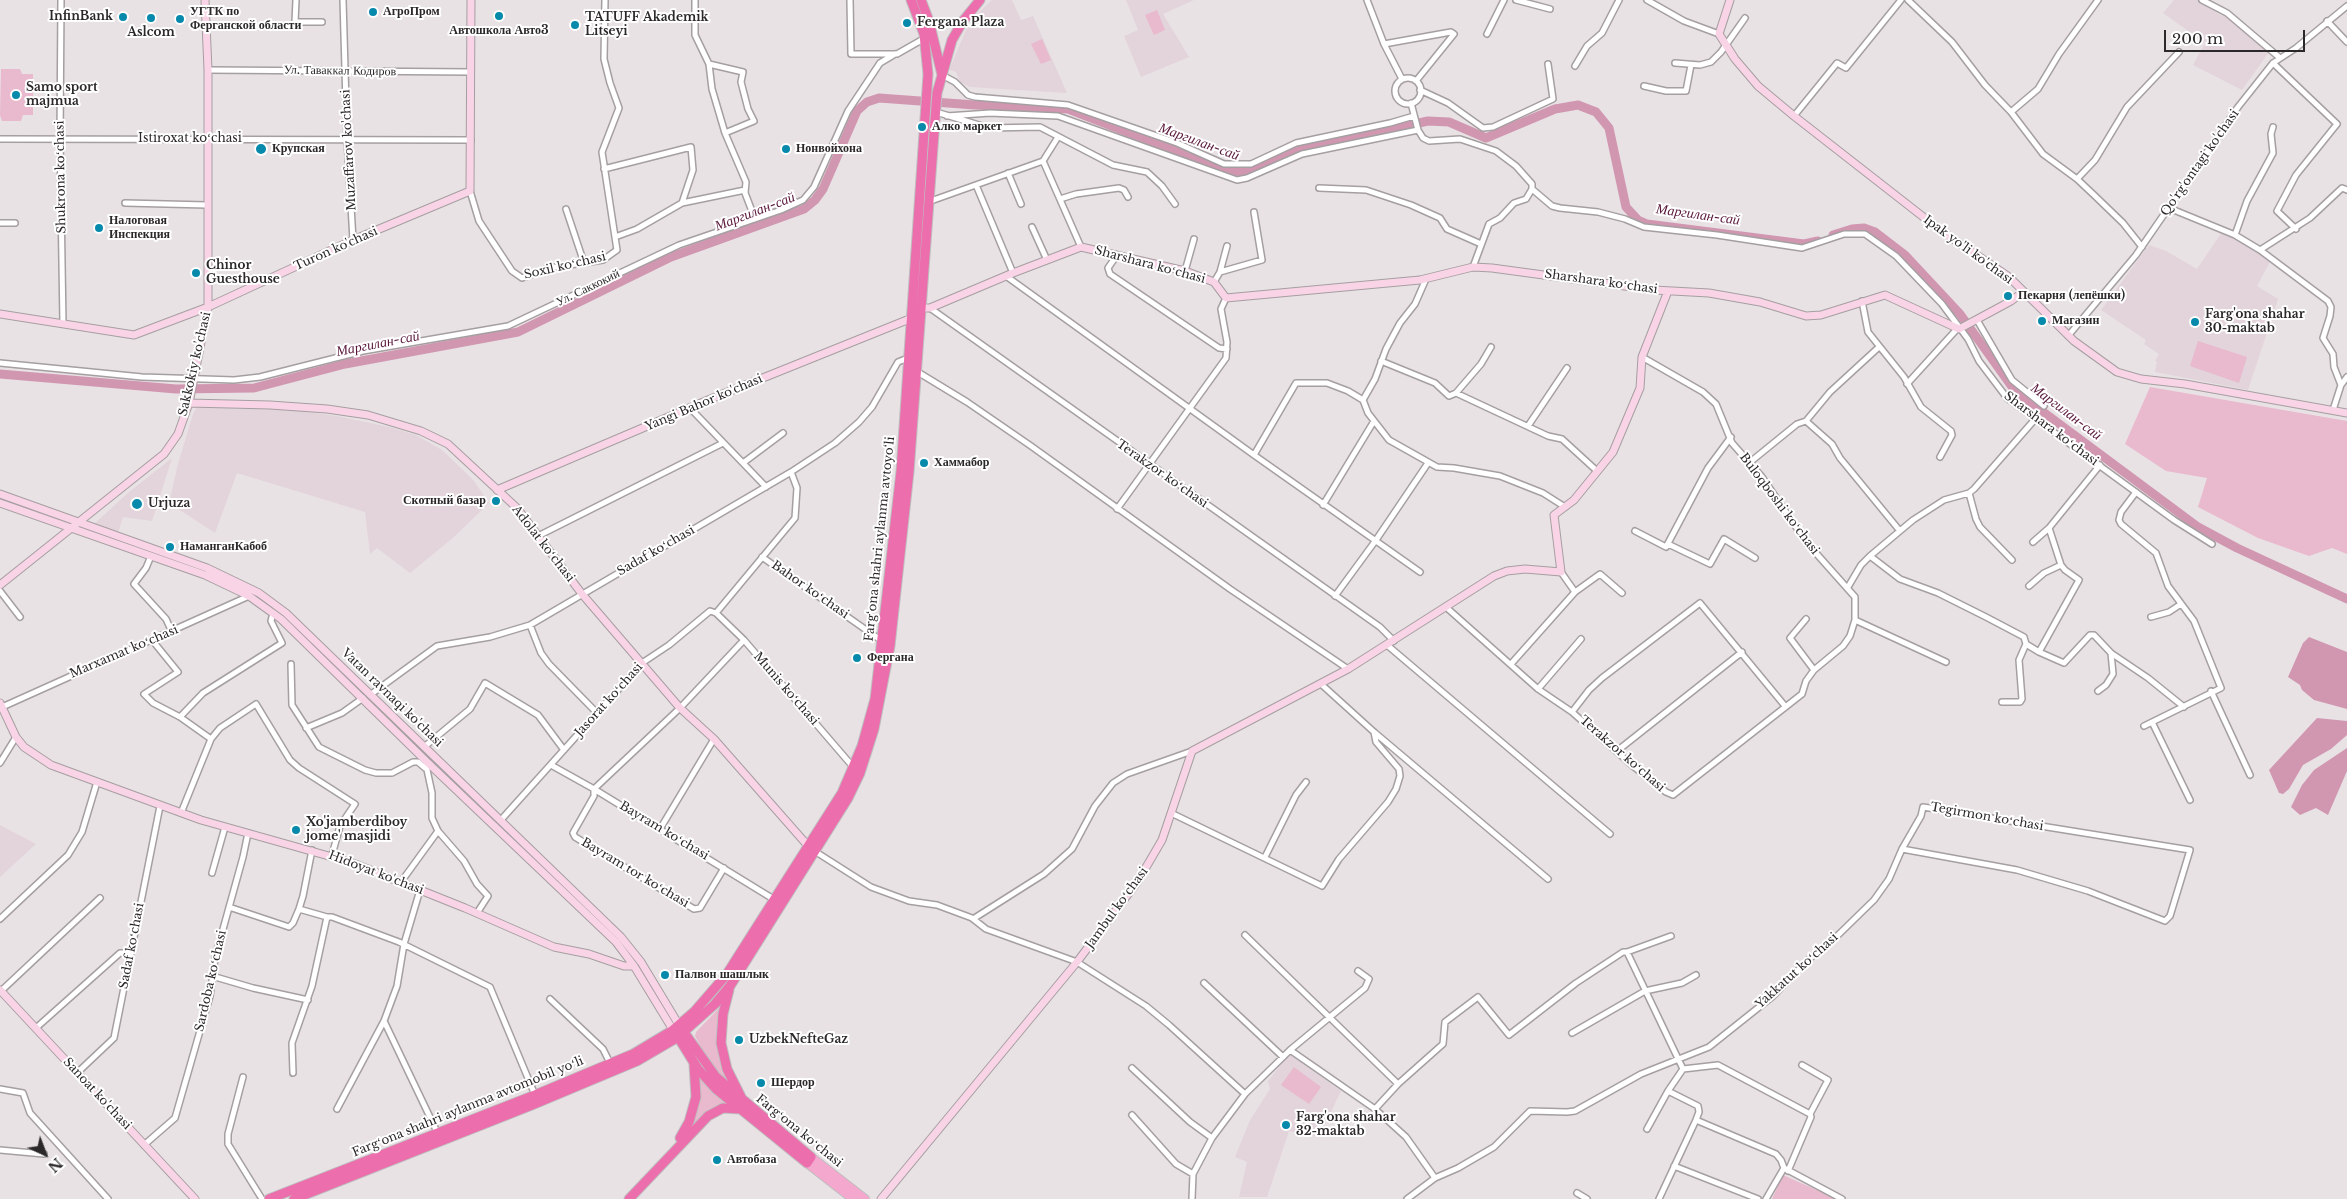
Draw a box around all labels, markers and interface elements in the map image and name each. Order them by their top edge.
place label: УГТК по Ферганской области [190,5,301,33]
place label: АгроПром [383,5,440,19]
marker: АгроПром [367,6,379,18]
place label: InfinBank [49,10,113,24]
marker: Автошкола Авто3 [493,10,505,22]
marker: InfinBank [117,11,129,23]
place label: TATUFF Akademik Litseyi [585,11,709,39]
marker: Aslcom [145,12,157,24]
marker: УГТК по Ферганской области [174,13,186,25]
place label: Fergana Plaza [917,16,1004,30]
marker: Fergana Plaza [901,17,913,29]
marker: TATUFF Akademik Litseyi [569,19,581,31]
scale bar [2167,20,2308,52]
place label: Автошкола Авто3 [449,24,549,38]
place label: Aslcom [127,26,175,40]
text: 200 m [2172,29,2223,48]
street label: Ул. Таваккал Кодиров [284,63,396,79]
place label: Samo sport majmua [26,81,98,109]
marker: Samo sport majmua [10,89,22,101]
street label: Muzaffarov ko'chasi [339,89,359,211]
street label: Qo'rg'ontagi ko'chasi [2158,107,2242,219]
street label: Shukrona koʻchasi [53,120,69,234]
place label: Алко маркет [932,120,1002,134]
water label: Маргилан-сай [1156,120,1242,164]
marker: Алко маркет [916,121,928,133]
street label: Istiroxat koʻchasi [138,132,242,146]
marker: Крупская [254,142,268,156]
place label: Крупская [272,142,325,156]
place label: Нонвойхона [796,142,862,156]
marker: Нонвойхона [780,143,792,155]
water label: Маргилан-сай [713,189,797,235]
water label: Маргилан-сай [1655,201,1741,229]
street label: Ipak yo'li ko'chasi [1920,213,2016,287]
place label: Налоговая Инспекция [109,214,170,242]
marker: Налоговая Инспекция [93,222,105,234]
street label: Turon ko'chasi [292,224,380,274]
street label: Sharshara koʻchasi [1093,243,1207,287]
street label: Soxil koʻchasi [523,250,607,282]
place label: Chinor Guesthouse [206,259,280,287]
street label: Ул. Саккокий [554,266,622,310]
marker: Chinor Guesthouse [190,267,202,279]
street label: Sharshara koʻchasi [1543,267,1659,297]
place label: Пекарня (лепёшки) [2018,289,2125,303]
marker: Пекарня (лепёшки) [2002,290,2014,302]
place label: Farg'ona shahar 30-maktab [2205,308,2305,336]
street label: Sakkokiy ko'chasi [176,310,214,418]
place label: Магазин [2052,314,2099,328]
marker: Магазин [2036,315,2048,327]
marker: Farg'ona shahar 30-maktab [2189,316,2201,328]
water label: Маргилан-сай [335,328,421,360]
street label: Yangi Bahor ko'chasi [643,372,765,434]
water label: Маргилан-сай [2027,380,2105,444]
street label: Sharshara koʻchasi [2001,389,2101,469]
street label: Farg‘ona shahri aylanma avtoyo‘li [862,436,898,642]
street label: Terakzor koʻchasi [1113,437,1211,511]
street label: Buloqboshi koʻchasi [1736,450,1822,558]
place label: Хаммабор [934,456,989,470]
marker: Хаммабор [918,457,930,469]
place label: Скотный базар [403,494,486,508]
marker: Скотный базар [490,495,502,507]
marker: Urjuza [130,497,144,511]
place label: Urjuza [148,497,190,511]
street label: Adolat koʻchasi [509,503,577,585]
street label: Sadaf koʻchasi [615,523,697,579]
place label: НаманганКабоб [180,540,267,554]
marker: НаманганКабоб [164,541,176,553]
street label: Bahor koʻchasi [769,558,851,622]
street label: Marxamat koʻchasi [68,623,180,681]
street label: Vatan ravnaqi ko'chasi [338,646,446,750]
street label: Munis koʻchasi [750,650,822,728]
place label: Фергана [867,651,914,665]
marker: Фергана [851,652,863,664]
street label: Jasorat koʻchasi [572,660,646,740]
street label: Terakzor koʻchasi [1576,713,1668,795]
street label: Bayram koʻchasi [617,799,711,863]
street label: Tegirmon koʻchasi [1929,800,2045,834]
place label: Xo'jamberdiboy jome' masjidi [306,816,407,844]
marker: Xo'jamberdiboy jome' masjidi [290,824,302,836]
street label: Bayram tor koʻchasi [578,835,692,911]
street label: Hidoyat ko'chasi [326,848,426,898]
street label: Jambul koʻchasi [1083,865,1151,951]
street label: Sadaf koʻchasi [117,902,147,990]
street label: Sardoba koʻchasi [192,929,230,1033]
street label: Yakkatut koʻchasi [1753,930,1841,1012]
place label: Палвон шашлык [675,968,769,982]
marker: Палвон шашлык [659,969,671,981]
place label: UzbekNefteGaz [749,1033,848,1047]
marker: UzbekNefteGaz [733,1034,745,1046]
street label: Fargʻona shahri aylanma avtomobil yoʻli [350,1054,586,1160]
street label: Sanoat ko'chasi [60,1055,134,1133]
place label: Шердор [771,1076,815,1090]
marker: Шердор [755,1077,767,1089]
street label: Fargʻona koʻchasi [753,1092,845,1170]
place label: Farg'ona shahar 32-maktab [1296,1111,1396,1139]
marker: Farg'ona shahar 32-maktab [1280,1119,1292,1131]
north arrow [20,1129,70,1179]
place label: Автобаза [727,1153,776,1167]
text: N [44,1154,66,1176]
marker: Автобаза [711,1154,723,1166]

